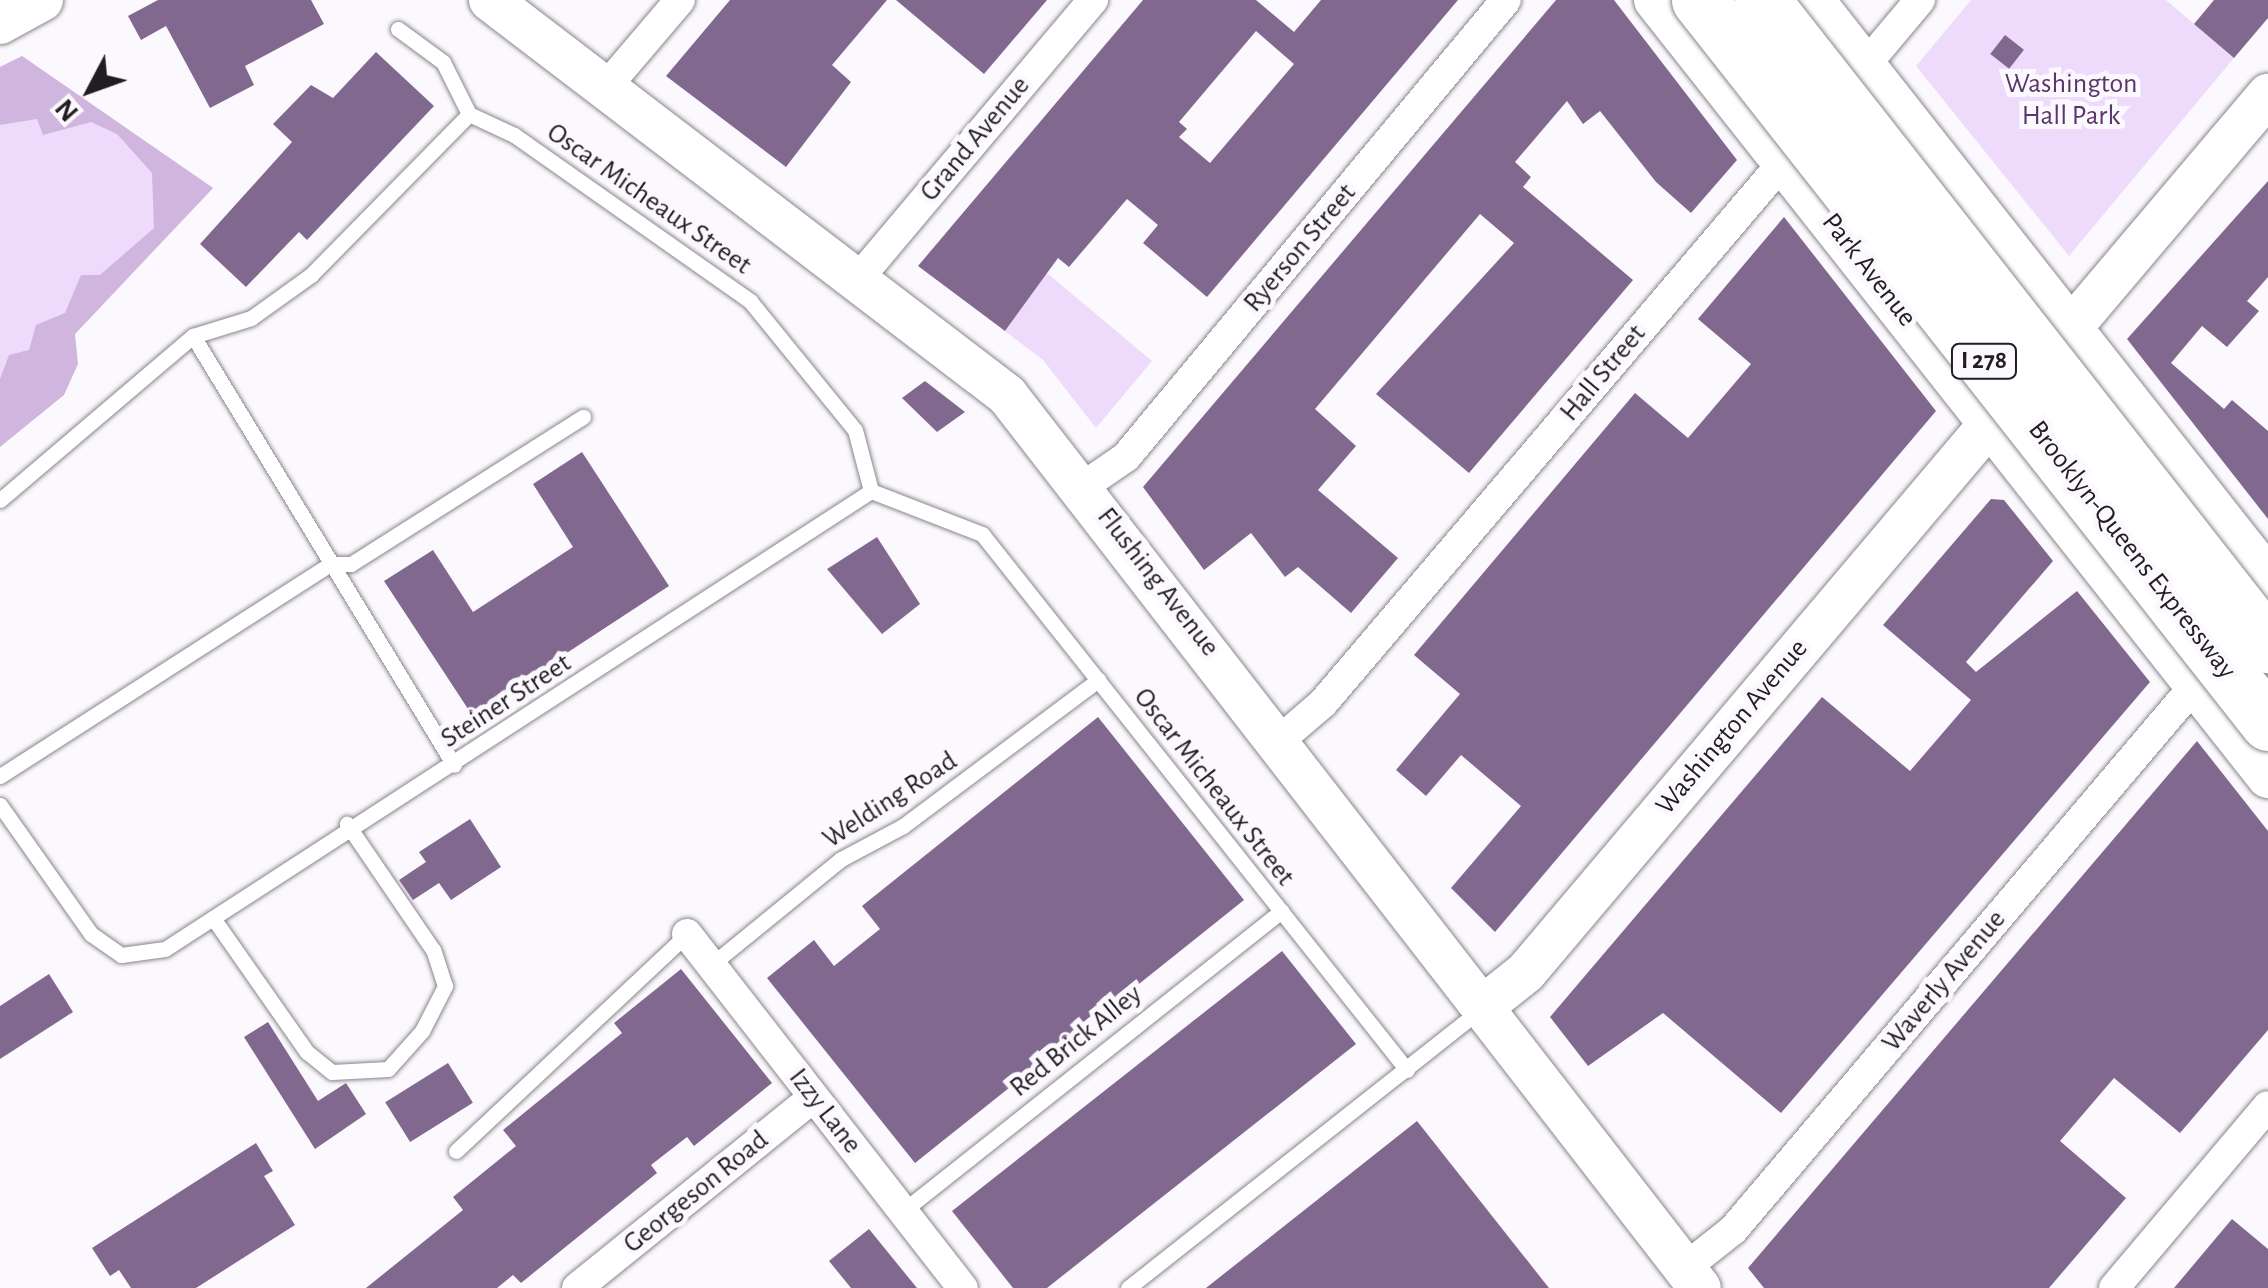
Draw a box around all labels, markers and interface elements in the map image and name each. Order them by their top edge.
north arrow [40,40,140,140]
park label: Washington Hall Park [2005,67,2137,133]
street label: Grand Avenue [913,70,1037,208]
text: N [50,93,84,126]
street label: Oscar Micheaux Street [540,116,758,282]
street label: Ryerson Street [1237,177,1363,319]
street label: Park Avenue [1814,207,1924,333]
street label: Hall Street [1553,318,1653,428]
road number: I 278 [1949,341,2019,381]
street label: Brooklyn-Queens Expressway [2021,414,2243,686]
street label: Flushing Avenue [1090,501,1226,663]
street label: Washington Avenue [1649,632,1815,822]
street label: Steiner Street [435,647,577,755]
street label: Oscar Micheaux Street [1126,681,1302,893]
street label: Welding Road [817,744,963,856]
street label: Waverly Avenue [1875,903,2013,1059]
street label: Red Brick Alley [1003,978,1149,1104]
street label: Izzy Lane [781,1062,869,1160]
street label: Georgeson Road [617,1123,775,1261]

